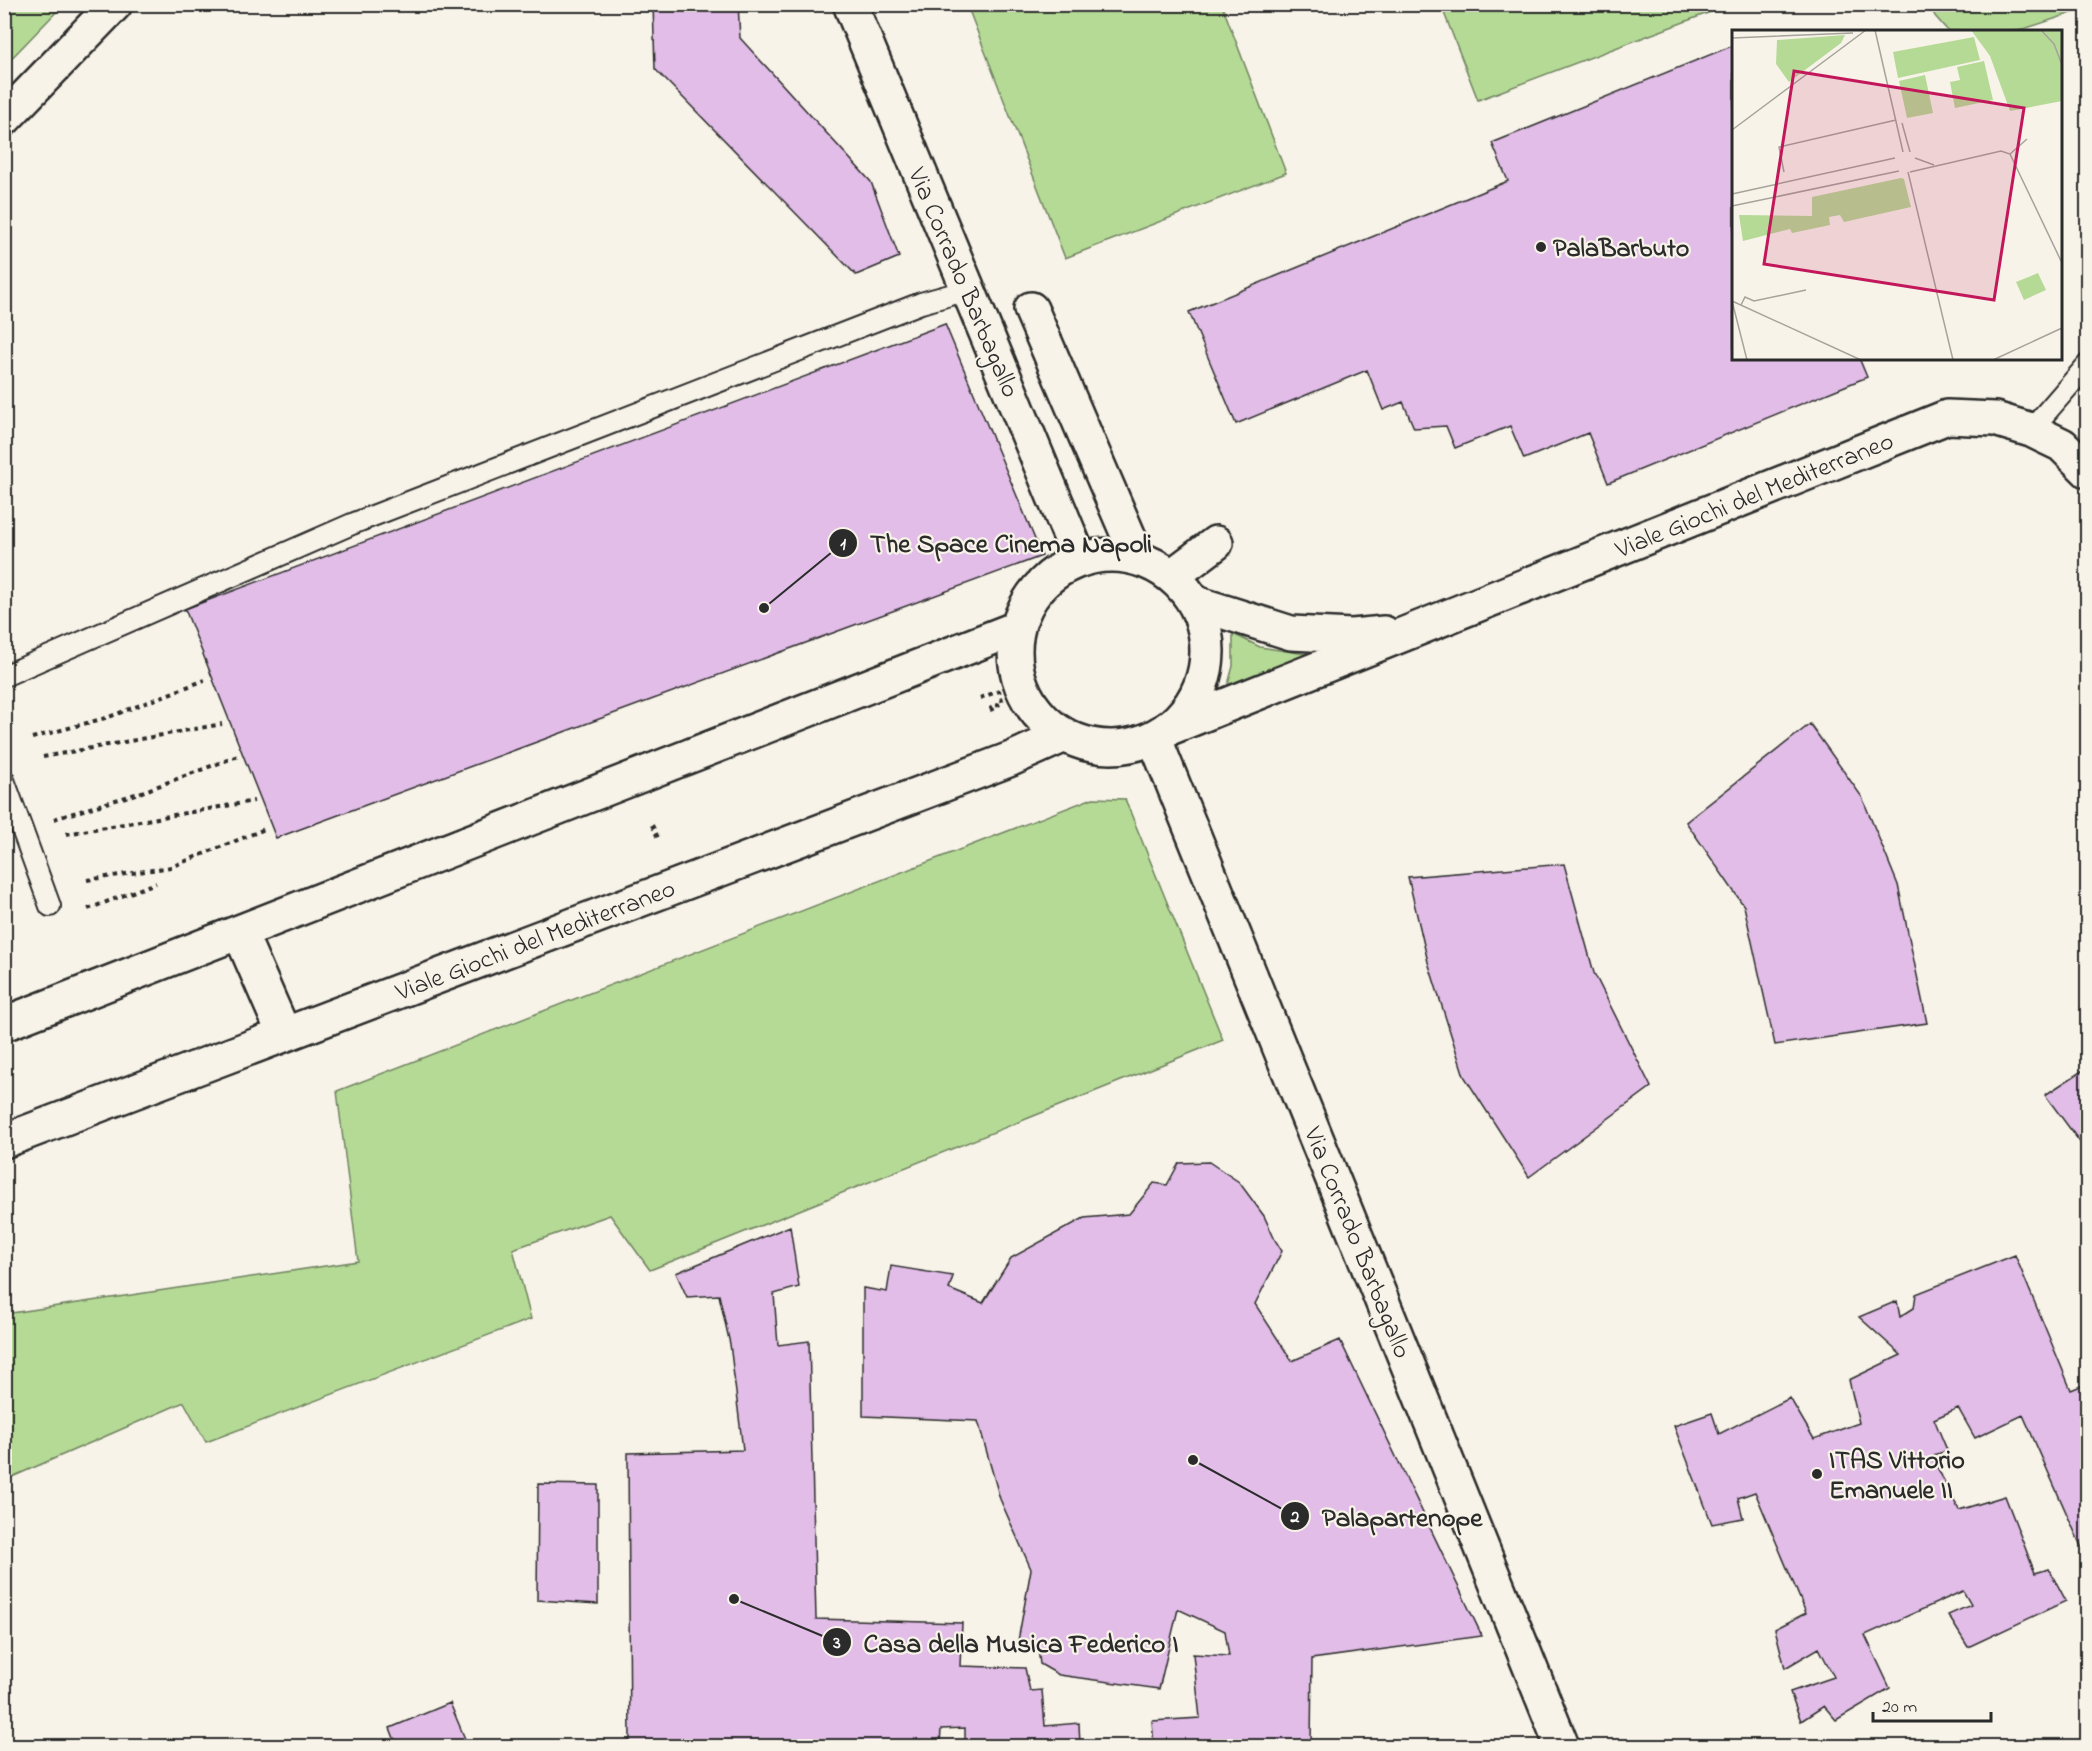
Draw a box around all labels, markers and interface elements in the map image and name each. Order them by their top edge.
inset map [1732,30,2062,360]
street label: Via Corrado Barbagallo [896,161,1028,404]
place label: PalaBarbuto [1553,231,1689,269]
marker: PalaBarbuto [1534,240,1548,254]
street label: Viale Giochi del Mediterraneo [1610,424,1900,570]
callout: The Space Cinema Napoli [828,520,1164,565]
text: The Space Cinema Napoli [870,526,1152,565]
text: 1 [840,532,846,558]
street label: Viale Giochi del Mediterraneo [390,871,681,1013]
street label: Via Corrado Barbagallo [1292,1121,1420,1365]
place label: ITAS Vittorio Emanuele II [1829,1443,1965,1511]
marker: ITAS Vittorio Emanuele II [1810,1467,1824,1481]
callout: Palapartenope [1280,1494,1495,1539]
text: Palapartenope [1322,1500,1483,1539]
text: 2 [1290,1505,1300,1531]
callout: Casa della Musica Federico I [822,1620,1191,1665]
text: Casa della Musica Federico I [863,1626,1179,1665]
text: 3 [832,1631,841,1657]
scale bar [1873,1685,1992,1723]
text: 20 m [1882,1695,1917,1721]

